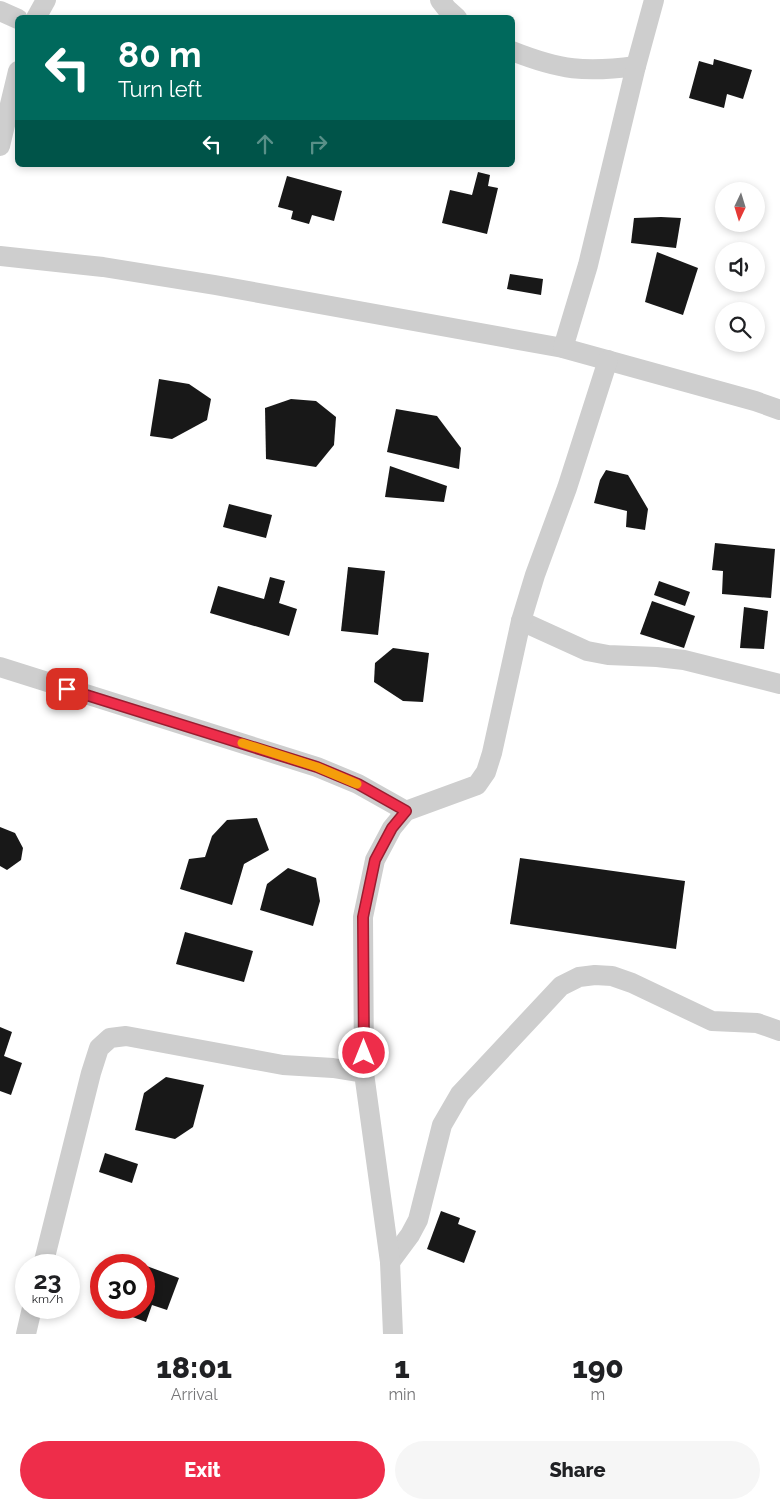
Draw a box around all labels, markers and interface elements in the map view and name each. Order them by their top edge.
text: 80 m [118,34,202,75]
icon: left [35,35,100,100]
text: Turn left [118,76,202,102]
icon: left [198,130,226,158]
icon: ahead [251,130,279,158]
icon: right [304,130,332,158]
north arrow [715,182,765,232]
map controls [715,182,765,352]
button: sound [715,242,765,292]
button: search [715,302,765,352]
pin [46,668,88,710]
icon: arrive [53,675,81,703]
position arrow [337,1026,389,1078]
speed limit sign: 30 [90,1254,155,1319]
text: 23 [33,1265,62,1295]
text: km/h [32,1292,63,1306]
text: 18:01 [156,1350,232,1385]
text: 1 [394,1350,410,1385]
text: 190 [572,1350,624,1385]
text: Arrival [171,1385,218,1404]
text: min [388,1385,416,1404]
text: m [591,1385,605,1404]
button: Exit [20,1441,385,1499]
button: Share [395,1441,760,1499]

